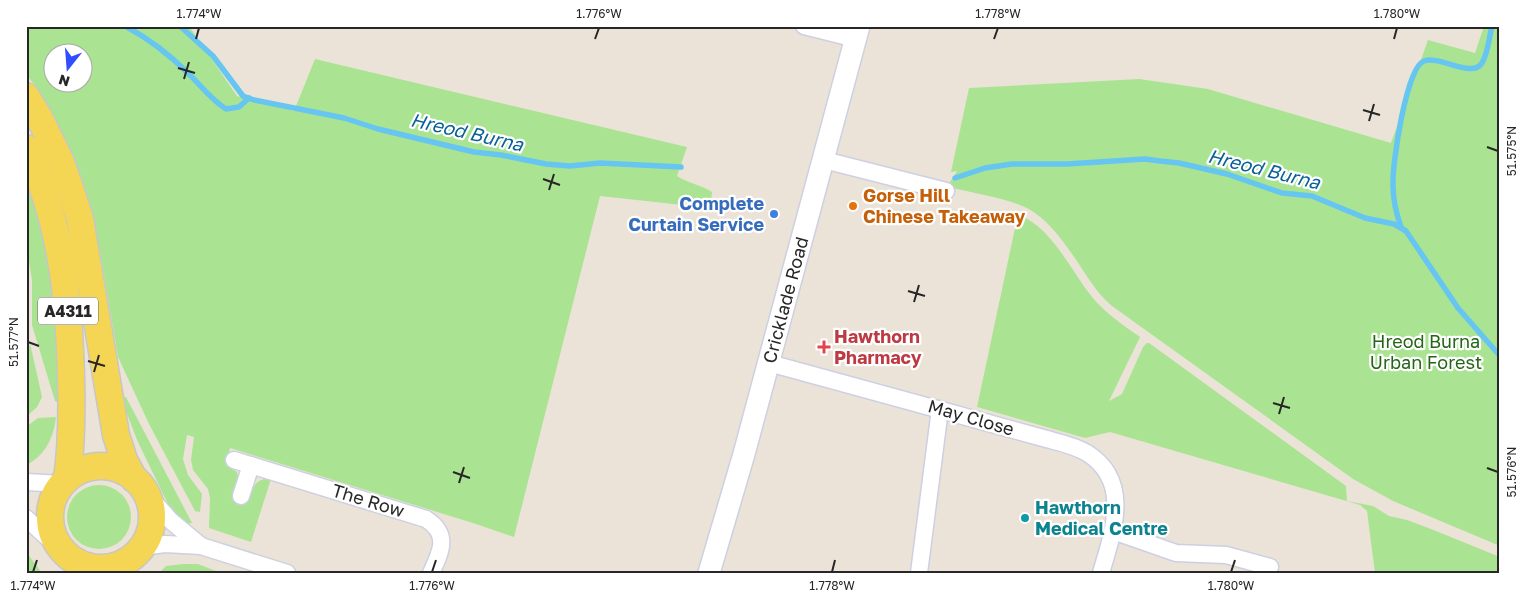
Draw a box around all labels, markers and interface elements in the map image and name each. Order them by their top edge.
text: 1.774°W [176,6,222,21]
text: 1.776°W [576,6,622,21]
text: 1.778°W [975,6,1021,21]
text: 1.780°W [1374,6,1421,21]
north arrow [42,42,92,92]
text: N [56,71,72,91]
water label: Hreod Burna [409,107,527,156]
text: 51.575°N [1504,126,1519,176]
water label: Hreod Burna [1206,143,1324,194]
place label: Gorse Hill Chinese Takeaway [863,184,1026,227]
place label: Complete Curtain Service [628,192,764,235]
marker: Gorse Hill Chinese Takeaway [847,200,859,212]
marker: Complete Curtain Service [768,208,780,220]
street label: Cricklade Road [758,234,812,365]
road number: A4311 [38,298,98,324]
text: 51.577°N [6,317,21,367]
place label: Hawthorn Pharmacy [834,325,922,368]
park label: Hreod Burna Urban Forest [1370,330,1482,373]
marker: Hawthorn Pharmacy [818,341,830,353]
street label: May Close [926,394,1017,440]
text: 51.576°N [1504,447,1519,497]
street label: The Row [329,479,407,522]
place label: Hawthorn Medical Centre [1035,496,1168,539]
marker: Hawthorn Medical Centre [1019,512,1031,524]
text: 1.774°W [10,578,56,593]
text: 1.776°W [409,578,455,593]
text: 1.778°W [809,578,855,593]
text: 1.780°W [1208,578,1255,593]

